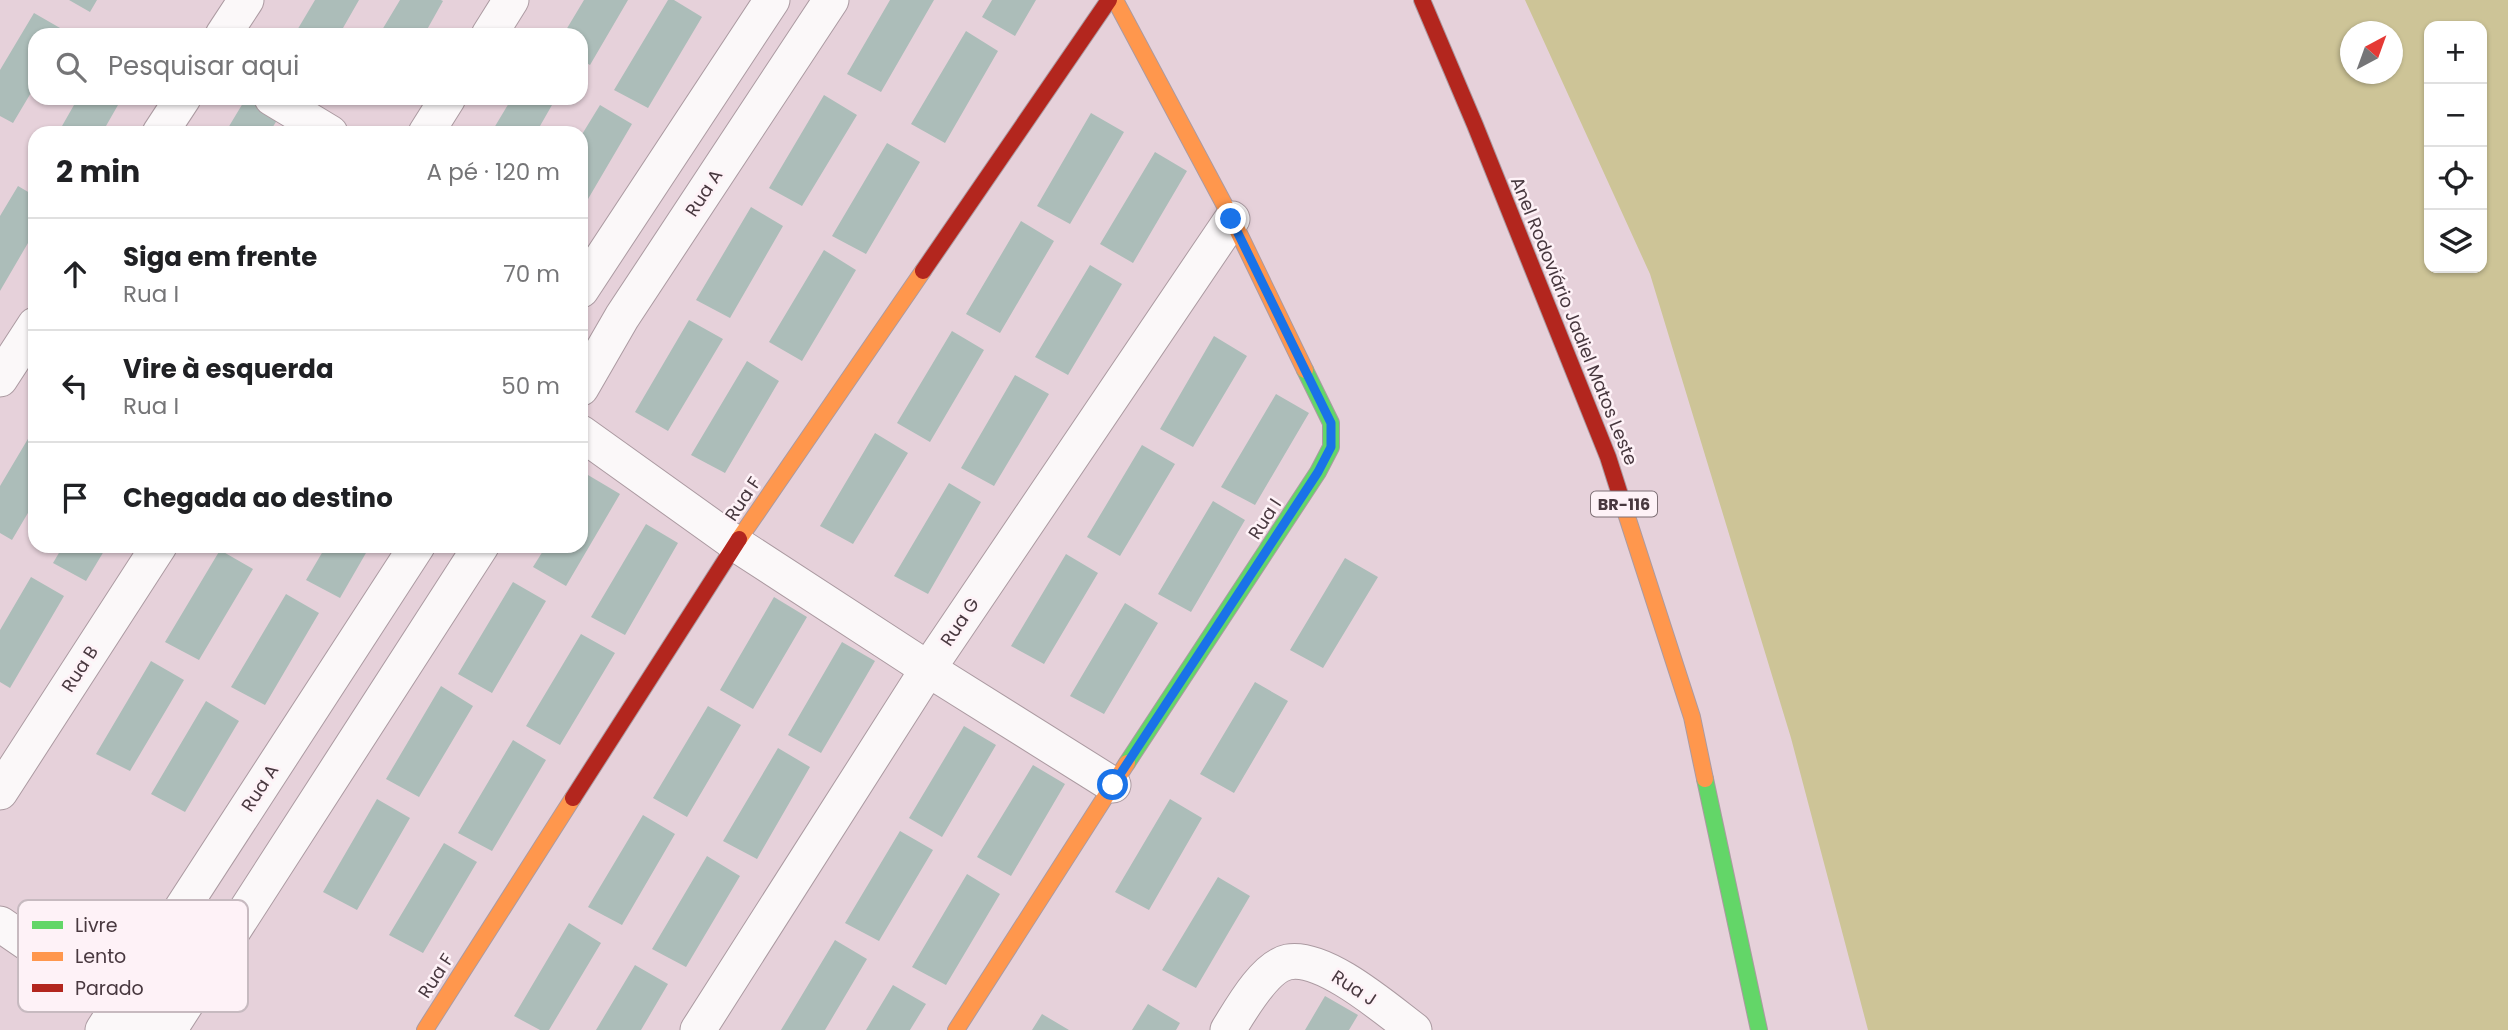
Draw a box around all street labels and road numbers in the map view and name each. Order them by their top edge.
street label: Rua A [679,164,728,221]
street label: Anel Rodoviário Jadiel Matos Leste [1505,173,1644,469]
street label: Rua F [719,472,767,526]
road number: BR-116 [1591,491,1657,516]
street label: Rua I [1242,494,1287,544]
street label: Rua G [934,593,985,651]
street label: Rua B [55,641,104,697]
street label: Rua A [235,759,284,816]
street label: Rua F [412,949,459,1003]
street label: Rua J [1327,964,1382,1011]

